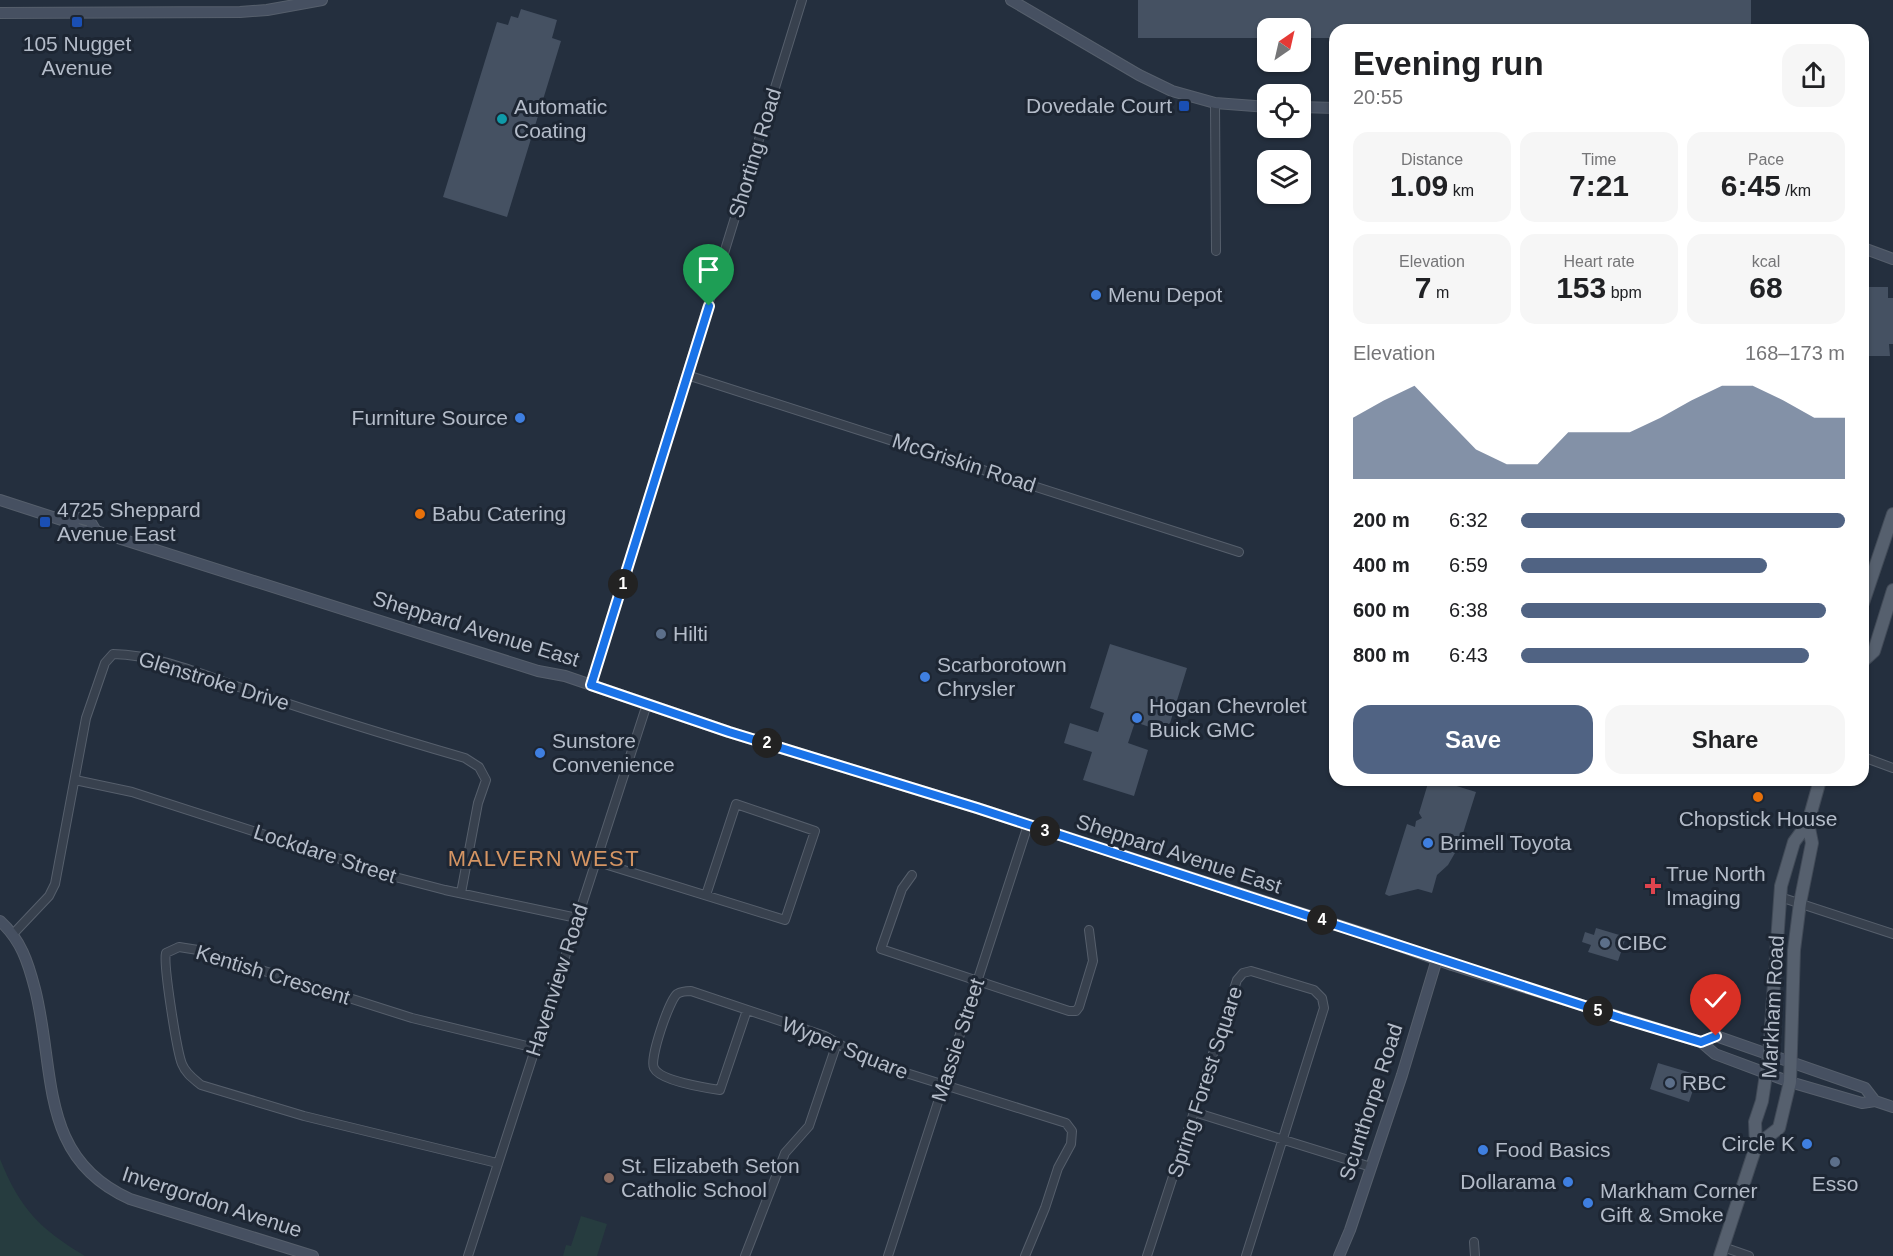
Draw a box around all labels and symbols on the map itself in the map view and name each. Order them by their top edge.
marker: 105 Nugget Avenue [70,15,84,29]
north arrow [1257,18,1311,72]
place label: 105 Nugget Avenue [23,32,131,79]
street label: Shorting Road [724,85,785,220]
place label: Dovedale Court [1026,94,1172,117]
place label: Automatic Coating [514,95,607,142]
marker: Dovedale Court [1177,99,1191,113]
marker: Automatic Coating [495,112,509,126]
pin [683,244,734,306]
place label: Menu Depot [1108,283,1223,306]
marker: Menu Depot [1089,288,1103,302]
place label: Furniture Source [352,406,508,429]
marker: Furniture Source [513,411,527,425]
street label: McGriskin Road [890,429,1039,497]
place label: 4725 Sheppard Avenue East [57,498,201,545]
place label: Babu Catering [432,502,566,525]
marker: Babu Catering [413,507,427,521]
marker: 4725 Sheppard Avenue East [38,515,52,529]
pin: 1 [608,569,638,599]
street label: Sheppard Avenue East [370,586,582,671]
place label: Hilti [673,622,708,645]
marker: Hilti [654,627,668,641]
street label: Glenstroke Drive [136,647,292,714]
place label: Scarborotown Chrysler [937,653,1067,700]
marker: Scarborotown Chrysler [918,670,932,684]
place label: Hogan Chevrolet Buick GMC [1149,694,1307,741]
marker: Hogan Chevrolet Buick GMC [1130,711,1144,725]
pin: 2 [752,728,782,758]
place label: Sunstore Convenience [552,729,675,776]
marker: Sunstore Convenience [533,746,547,760]
marker: Chopstick House [1751,790,1765,804]
place label: Chopstick House [1679,807,1837,830]
street label: Sheppard Avenue East [1074,809,1285,898]
pin: 3 [1030,816,1060,846]
street label: Lockdare Street [251,820,399,887]
place label: Brimell Toyota [1440,831,1572,854]
marker: Brimell Toyota [1421,836,1435,850]
district label: MALVERN WEST [448,846,640,871]
place label: True North Imaging [1666,862,1766,909]
marker: True North Imaging [1644,877,1662,895]
street label: Havenview Road [521,901,592,1059]
pin: 4 [1307,905,1337,935]
place label: CIBC [1617,931,1667,954]
street label: Markham Road [1757,935,1788,1079]
marker: CIBC [1598,936,1612,950]
street label: Kentish Crescent [193,940,353,1009]
pin [1690,974,1741,1036]
street label: Massie Street [927,975,988,1104]
street label: Spring Forest Square [1163,983,1246,1180]
pin: 5 [1583,996,1613,1026]
street label: Wyper Square [779,1012,912,1083]
street label: Scunthorpe Road [1334,1021,1407,1183]
place label: RBC [1682,1071,1726,1094]
marker: RBC [1663,1076,1677,1090]
place label: Circle K [1721,1132,1795,1155]
marker: Circle K [1800,1137,1814,1151]
place label: Food Basics [1495,1138,1611,1161]
marker: Food Basics [1476,1143,1490,1157]
place label: St. Elizabeth Seton Catholic School [621,1154,800,1201]
marker: Esso [1828,1155,1842,1169]
street label: Invergordon Avenue [119,1162,305,1241]
place label: Dollarama [1460,1170,1556,1193]
marker: St. Elizabeth Seton Catholic School [602,1171,616,1185]
place label: Esso [1812,1172,1858,1195]
marker: Dollarama [1561,1175,1575,1189]
place label: Markham Corner Gift & Smoke [1600,1179,1758,1226]
marker: Markham Corner Gift & Smoke [1581,1196,1595,1210]

